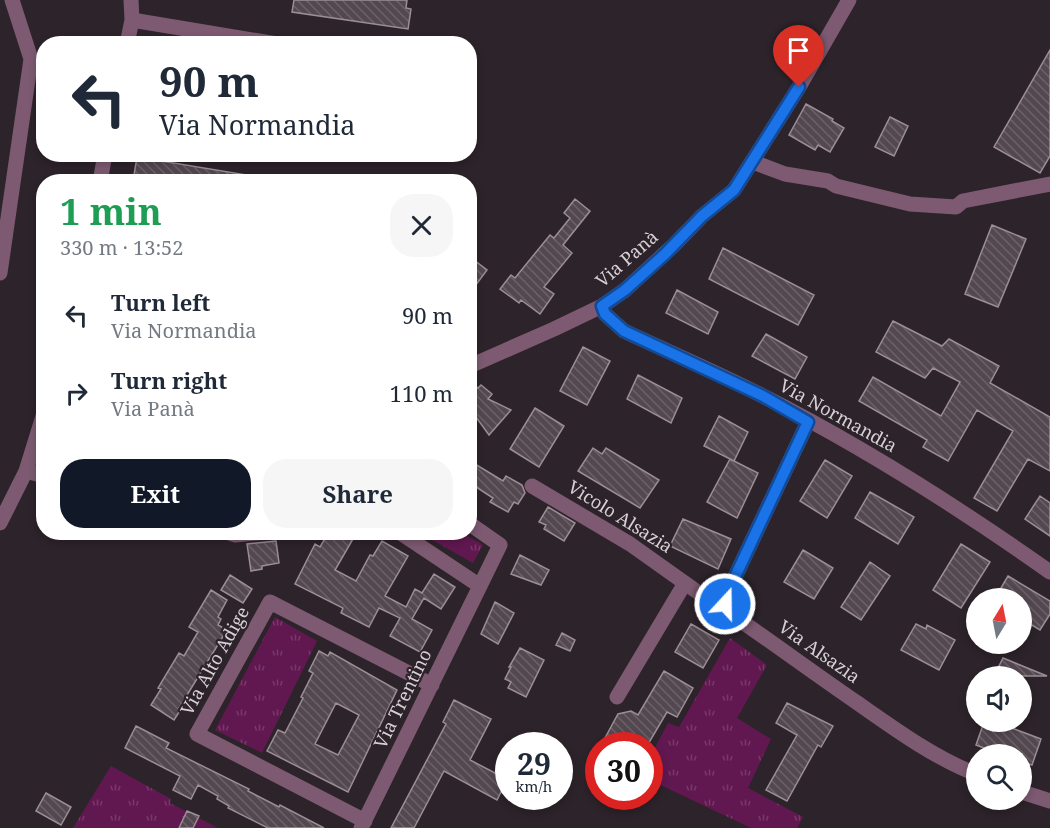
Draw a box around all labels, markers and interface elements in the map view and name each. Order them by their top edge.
pin [773,25,824,87]
icon: arrive [782,34,815,67]
text: 90 m [159,52,259,109]
icon: left [60,60,138,138]
text: Via Normandia [159,106,356,143]
text: 1 min [60,187,162,236]
button: close [390,194,453,257]
street label: Via Panà [590,224,663,292]
text: 330 m · 13:52 [60,234,183,261]
text: Turn left [111,287,210,317]
icon: left [60,299,93,332]
text: 90 m [402,300,453,330]
text: Via Normandia [111,317,257,344]
text: Turn right [111,365,227,395]
street label: Via Normandia [775,373,902,457]
icon: right [60,377,93,410]
text: 110 m [390,378,453,408]
text: Via Panà [111,395,195,422]
button: Exit [60,459,251,528]
button: Share [263,459,453,528]
street label: Vicolo Alsazia [564,474,678,558]
position arrow [693,572,757,636]
north arrow [966,588,1032,654]
map controls [966,588,1032,810]
street label: Via Alto Adige [174,602,254,719]
street label: Via Alsazia [774,614,865,688]
street label: Via Trentino [368,645,436,752]
button: sound [966,666,1032,732]
speed limit sign: 30 [585,732,663,810]
text: 29 [517,743,551,784]
button: search [966,744,1032,810]
text: km/h [516,776,552,796]

